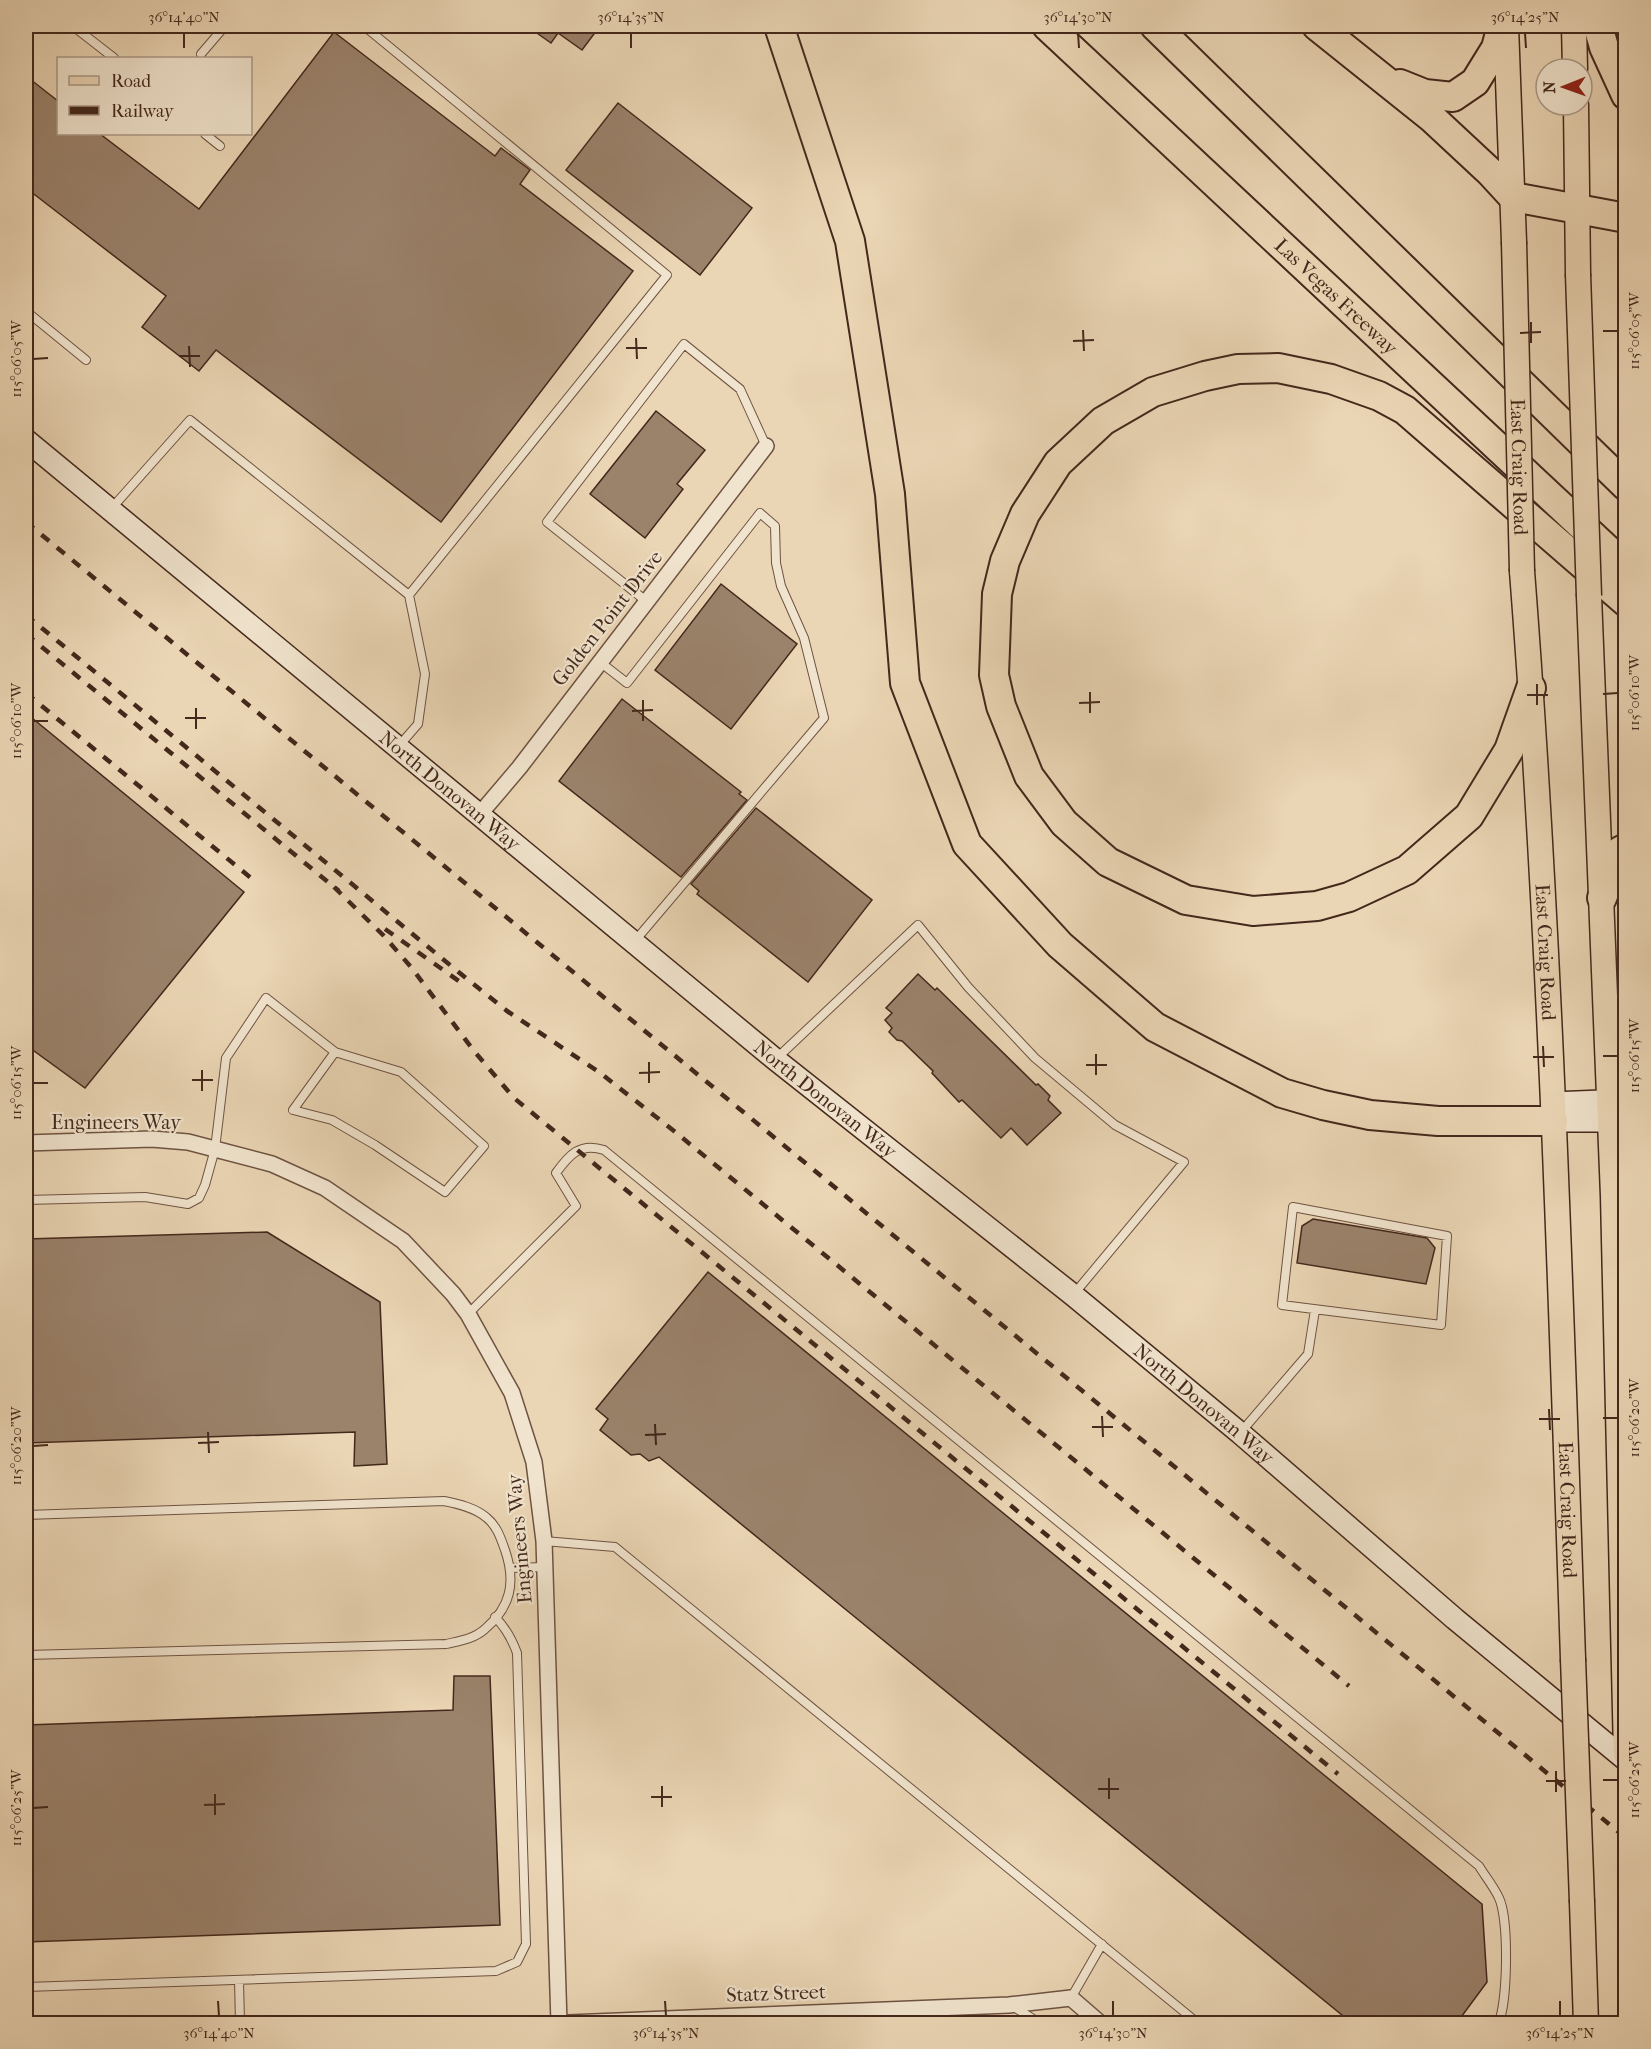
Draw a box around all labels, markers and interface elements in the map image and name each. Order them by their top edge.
text: 36°14'40"N [148,8,220,26]
text: 36°14'35"N [597,8,665,26]
text: 36°14'30"N [1044,8,1113,26]
text: 36°14'25"N [1491,8,1560,26]
legend [57,57,252,135]
north arrow [1534,57,1594,117]
text: Road [111,71,151,92]
text: N [1540,80,1559,93]
text: Railway [111,101,175,122]
street label: Las Vegas Freeway [1270,234,1403,360]
text: 115°06'05"W [1625,291,1643,370]
text: 115°06'05"W [7,319,25,398]
street label: East Craig Road [1506,398,1532,537]
street label: Golden Point Drive [547,546,667,691]
text: 115°06'10"W [1625,654,1643,731]
text: 115°06'10"W [7,682,25,759]
street label: North Donovan Way [375,726,526,856]
street label: East Craig Road [1530,883,1560,1022]
text: 115°06'15"W [1625,1017,1643,1093]
street label: North Donovan Way [749,1036,902,1164]
text: 115°06'15"W [7,1044,25,1120]
street label: Engineers Way [51,1111,182,1134]
street label: North Donovan Way [1129,1339,1279,1470]
text: 115°06'20"W [1625,1377,1643,1457]
text: 115°06'20"W [7,1405,25,1485]
street label: East Craig Road [1554,1441,1581,1580]
street label: Engineers Way [502,1472,537,1605]
text: 115°06'25"W [1625,1740,1643,1818]
text: 115°06'25"W [7,1768,25,1846]
street label: Statz Street [726,1980,826,2007]
text: 36°14'40"N [183,2024,255,2042]
text: 36°14'35"N [632,2024,700,2042]
text: 36°14'30"N [1079,2024,1148,2042]
text: 36°14'25"N [1526,2024,1595,2042]

